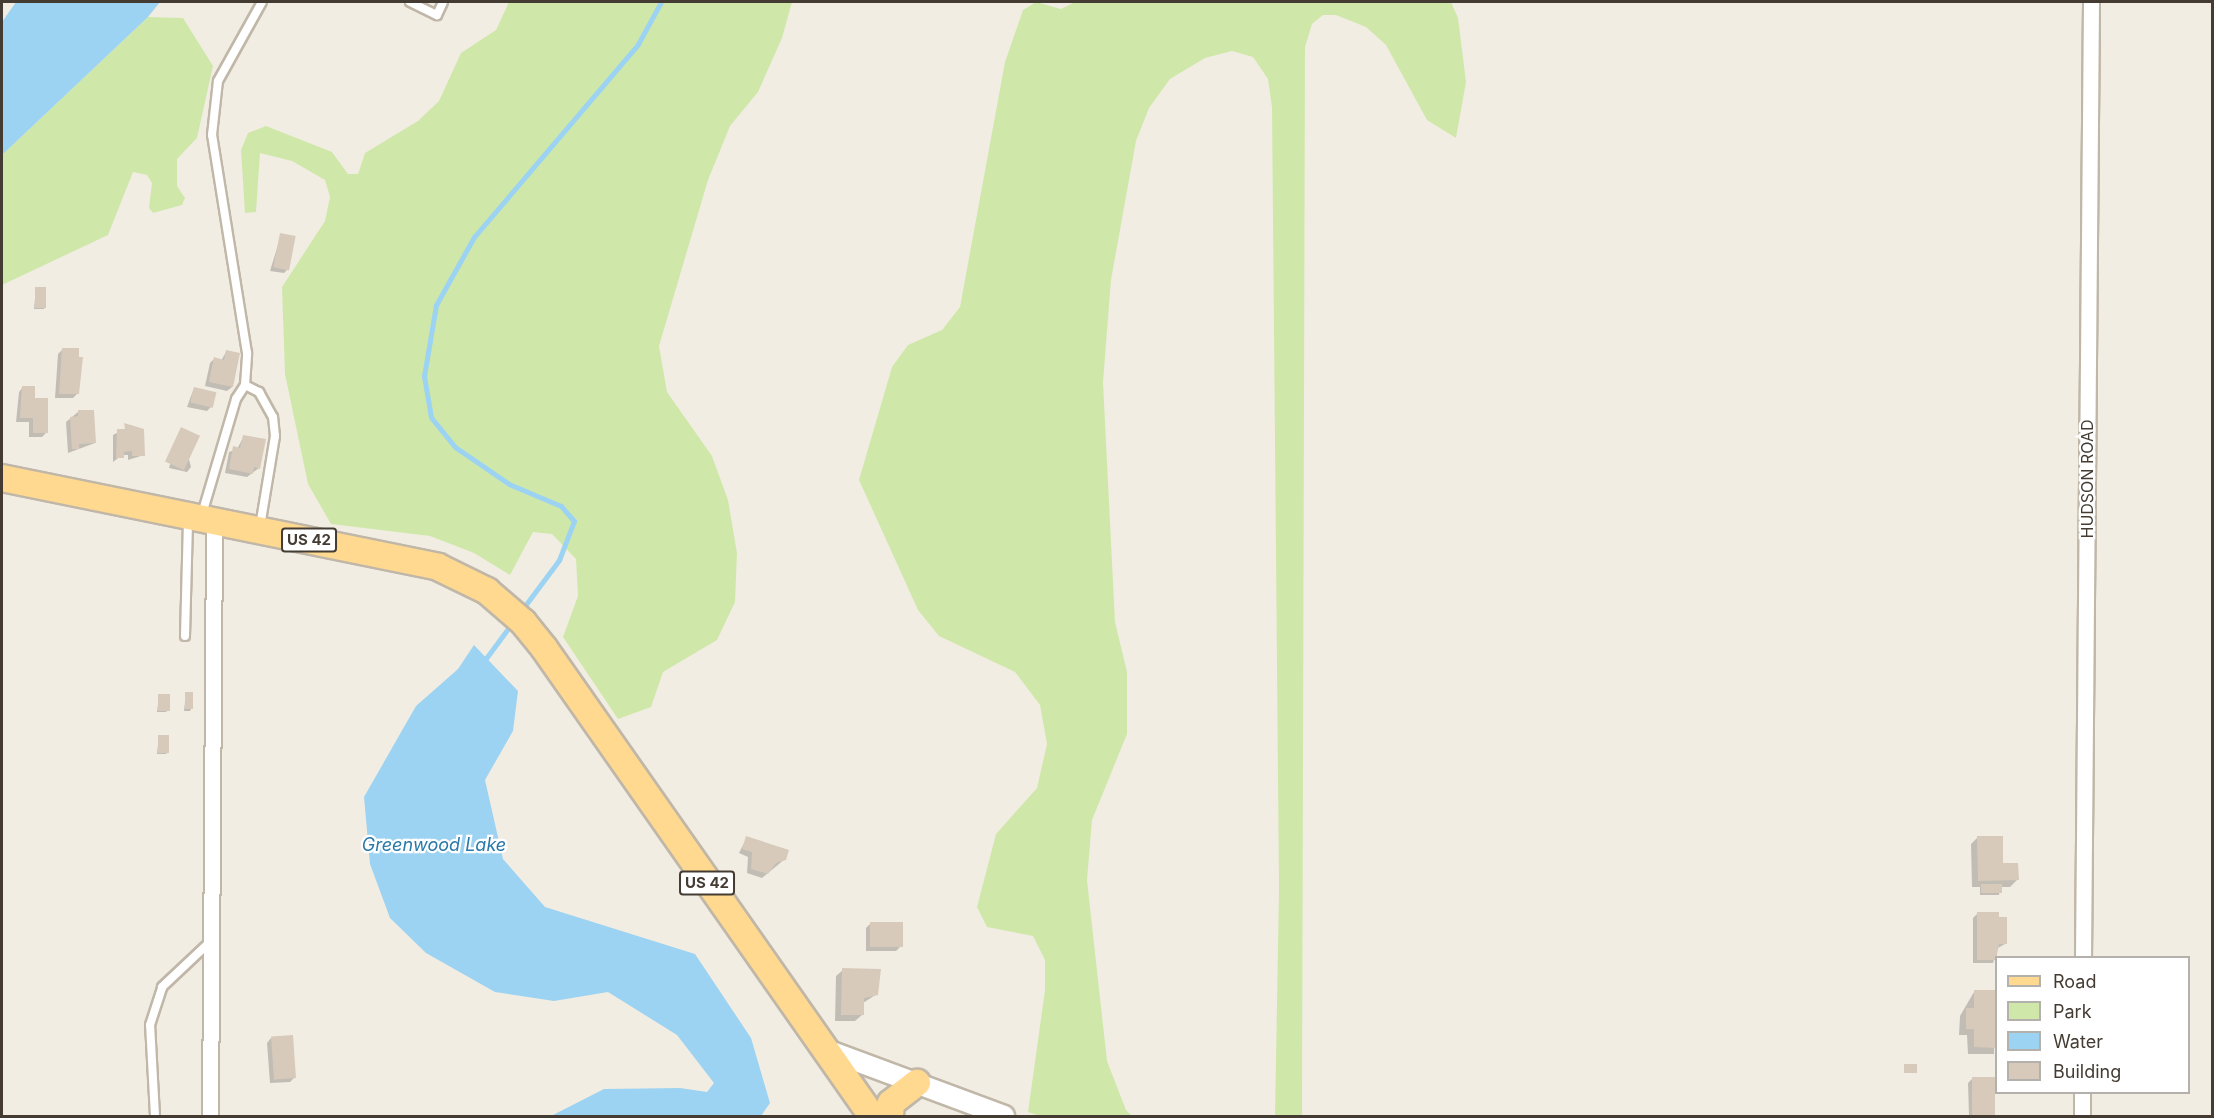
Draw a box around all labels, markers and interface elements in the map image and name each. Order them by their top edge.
street label: HUDSON ROAD [2077,420,2097,538]
road number: US 42 [280,528,338,552]
water label: Greenwood Lake [362,834,506,856]
road number: US 42 [678,871,736,895]
legend [1995,956,2190,1094]
text: Road [2053,971,2096,992]
text: Park [2053,1001,2092,1022]
text: Water [2053,1031,2103,1052]
text: Building [2053,1061,2121,1082]

